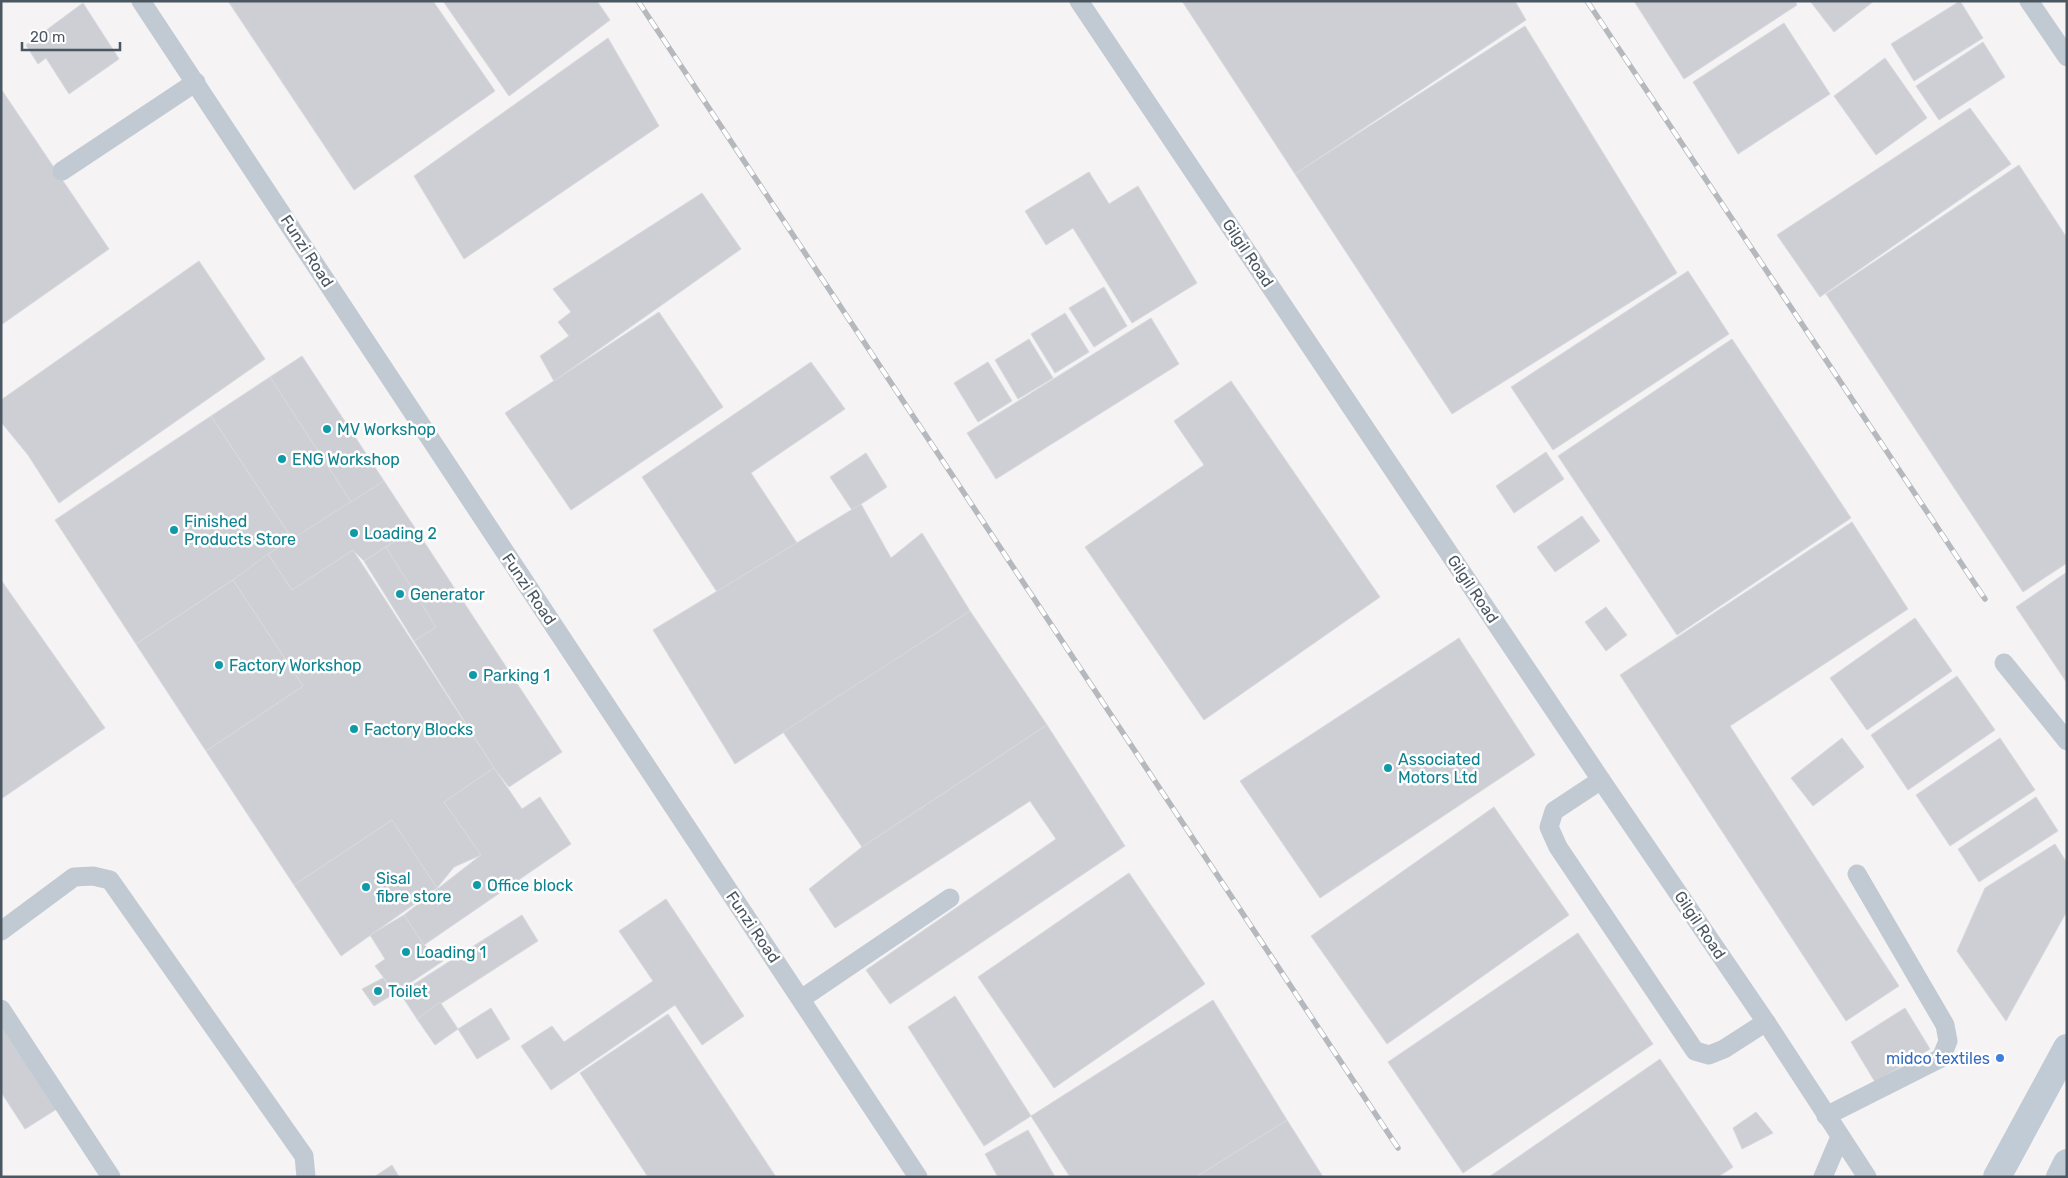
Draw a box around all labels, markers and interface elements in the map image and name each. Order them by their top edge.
scale bar [22,20,120,52]
text: 20 m [30,28,65,46]
street label: Funzi Road [277,211,337,291]
street label: Gilgil Road [1218,215,1278,291]
place label: MV Workshop [337,420,436,439]
marker: MV Workshop [321,423,333,435]
place label: ENG Workshop [292,450,400,469]
marker: ENG Workshop [276,453,288,465]
place label: Finished Products Store [184,512,296,549]
marker: Finished Products Store [168,524,180,536]
place label: Loading 2 [364,524,437,543]
marker: Loading 2 [348,527,360,539]
street label: Funzi Road [498,550,560,628]
street label: Gilgil Road [1443,551,1503,627]
place label: Generator [410,585,485,604]
marker: Generator [394,588,406,600]
place label: Factory Workshop [229,656,362,675]
marker: Factory Workshop [213,659,225,671]
place label: Parking 1 [483,666,550,685]
marker: Parking 1 [467,669,479,681]
place label: Factory Blocks [364,720,473,739]
marker: Factory Blocks [348,723,360,735]
place label: Associated Motors Ltd [1398,750,1480,787]
marker: Associated Motors Ltd [1382,762,1394,774]
place label: Sisal fibre store [376,869,452,906]
place label: Office block [487,876,574,895]
marker: Office block [471,879,483,891]
marker: Sisal fibre store [360,881,372,893]
street label: Gilgil Road [1670,887,1730,963]
street label: Funzi Road [722,888,784,966]
place label: Loading 1 [416,943,486,962]
marker: Loading 1 [400,946,412,958]
place label: Toilet [388,982,428,1001]
marker: Toilet [372,985,384,997]
place label: midco textiles [1886,1049,1990,1068]
marker: midco textiles [1994,1052,2006,1064]

